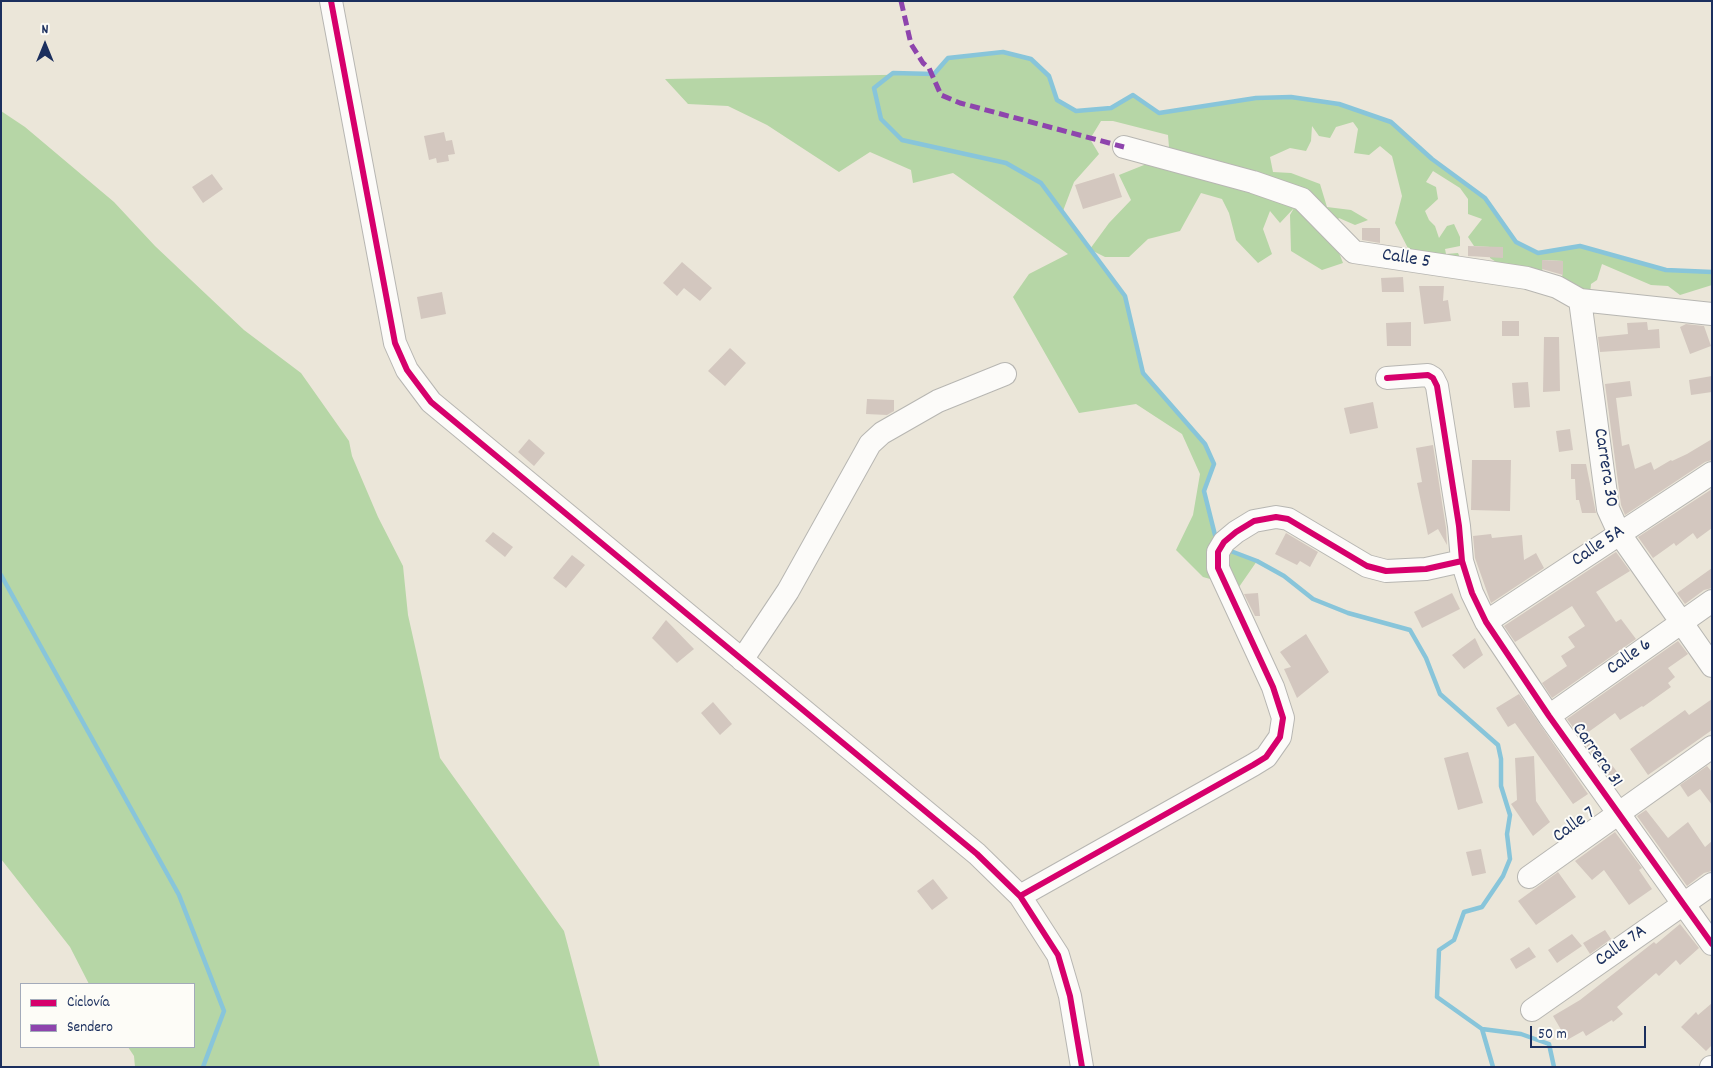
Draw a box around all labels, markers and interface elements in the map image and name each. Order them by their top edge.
north arrow [20,20,70,70]
text: N [42,20,48,40]
street label: Calle 5 [1380,245,1432,275]
street label: Carrera 30 [1586,427,1622,509]
street label: Calle 5A [1568,521,1630,573]
street label: Calle 6 [1603,635,1657,681]
street label: Carrera 31 [1566,719,1626,793]
street label: Calle 7 [1549,803,1601,849]
street label: Calle 7A [1592,921,1652,973]
legend [20,983,195,1048]
text: Ciclovía [67,992,109,1014]
scale bar [1533,1016,1649,1048]
text: Sendero [67,1017,113,1039]
text: 50 m [1538,1024,1567,1046]

